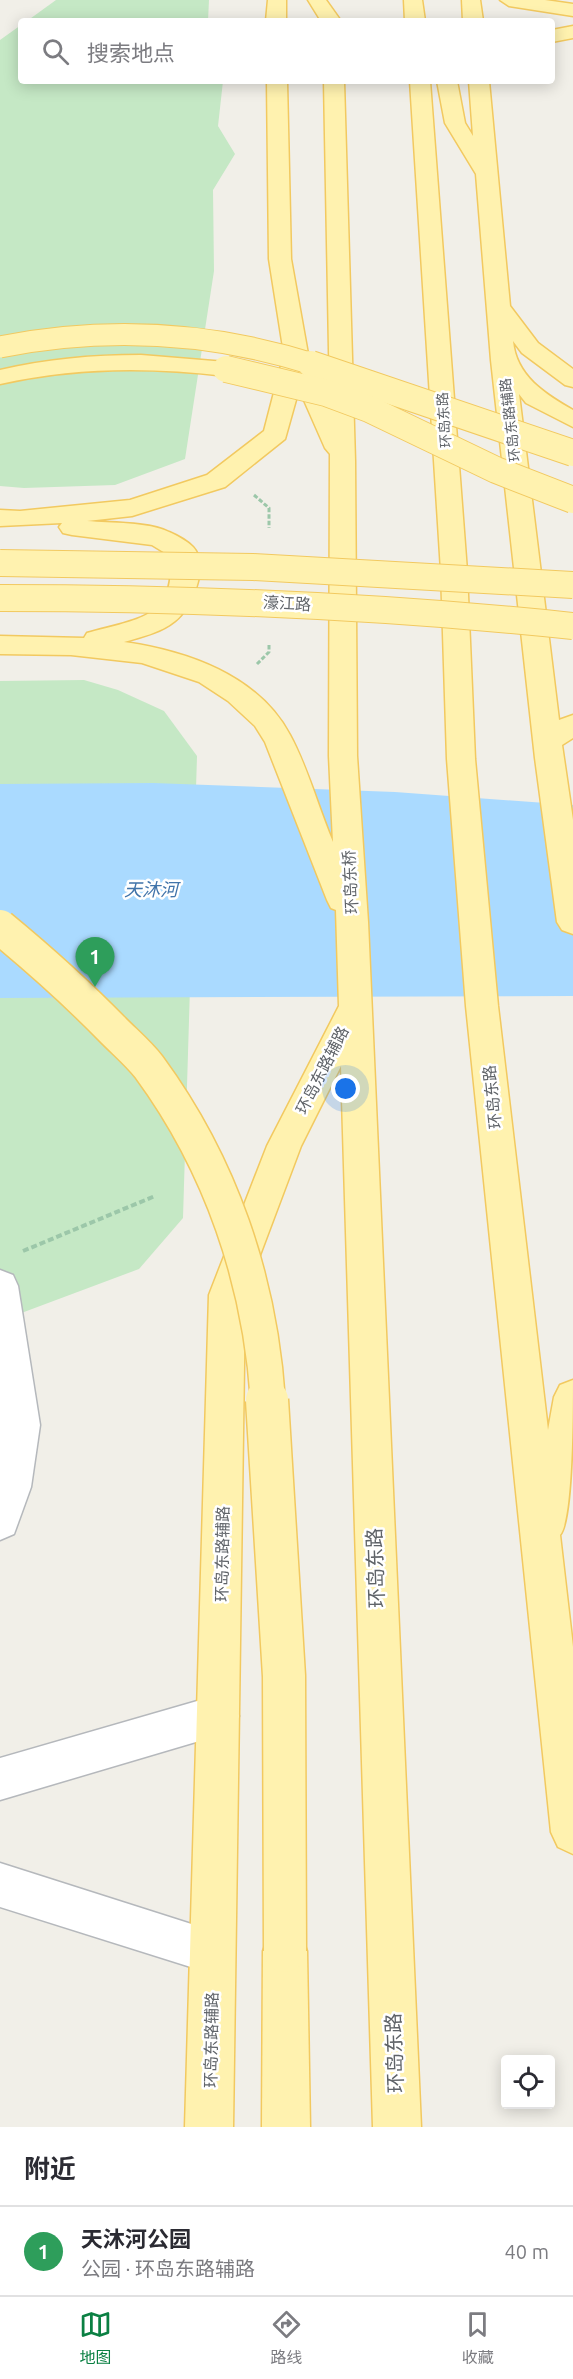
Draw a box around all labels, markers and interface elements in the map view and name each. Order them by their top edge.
search box [18,18,555,84]
icon: search [39,35,72,68]
text: 搜索地点 [87,40,175,65]
street label: 环岛东路辅路 [497,377,523,463]
street label: 环岛东路 [434,392,454,448]
street label: 濠江路 [263,593,311,613]
street label: 环岛东桥 [339,850,361,914]
water label: 天沐河 [124,879,181,899]
pin: 1 [76,938,115,987]
street label: 环岛东路辅路 [292,1023,352,1117]
street label: 环岛东路 [480,1064,504,1130]
your location [331,1074,360,1103]
street label: 环岛东路辅路 [212,1506,232,1602]
street label: 环岛东路 [362,1528,388,1608]
street label: 环岛东路辅路 [201,1992,221,2088]
street label: 环岛东路 [381,2013,407,2093]
map controls [501,2055,555,2109]
button: locate [501,2055,555,2109]
text: 附近 [24,2154,76,2183]
text: 天沐河公园 [81,2226,191,2251]
text: 1 [38,2240,49,2263]
text: 40 m [505,2240,549,2263]
text: 公园 · 环岛东路辅路 [81,2257,255,2280]
tab: 地图 [79,2308,112,2368]
tab: 路线 [270,2308,303,2368]
tab: 收藏 [461,2308,494,2368]

